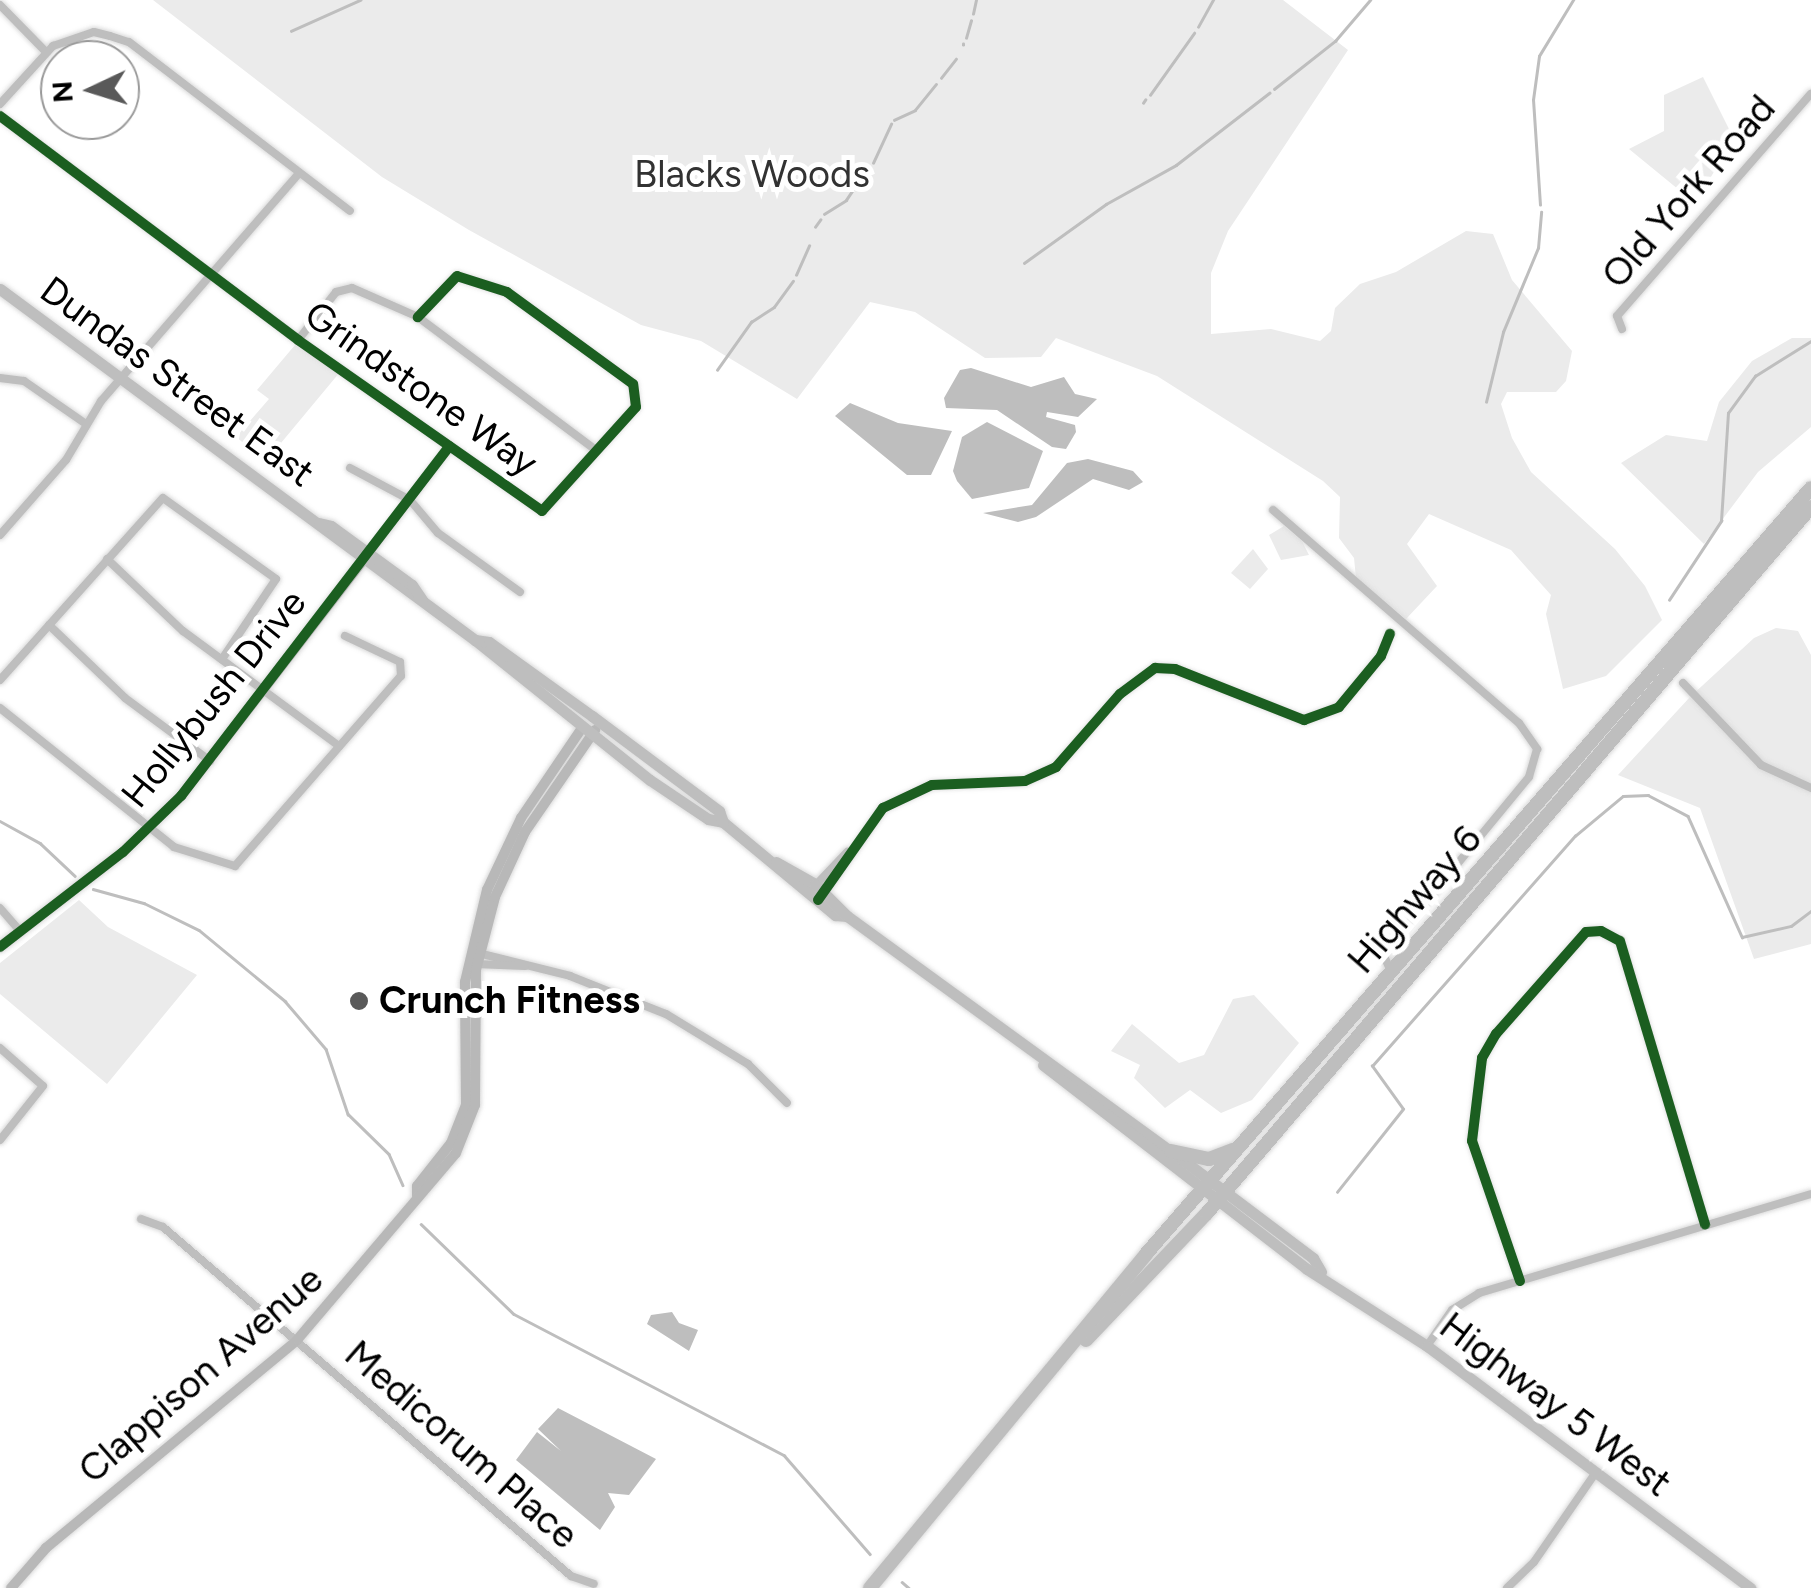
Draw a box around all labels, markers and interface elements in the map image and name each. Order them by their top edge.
north arrow [40,40,140,140]
text: N [44,80,80,104]
street label: Old York Road [1593,86,1785,298]
park label: Blacks Woods [634,152,870,198]
street label: Dundas Street East [31,267,323,497]
street label: Grindstone Way [296,292,546,486]
street label: Hollybush Drive [112,581,316,817]
street label: Highway 6 [1339,817,1491,983]
place label: Crunch Fitness [379,978,640,1024]
marker: Crunch Fitness [348,990,370,1012]
street label: Clappison Avenue [70,1257,332,1493]
street label: Highway 5 West [1431,1303,1679,1507]
street label: Medicorum Place [335,1332,587,1558]

